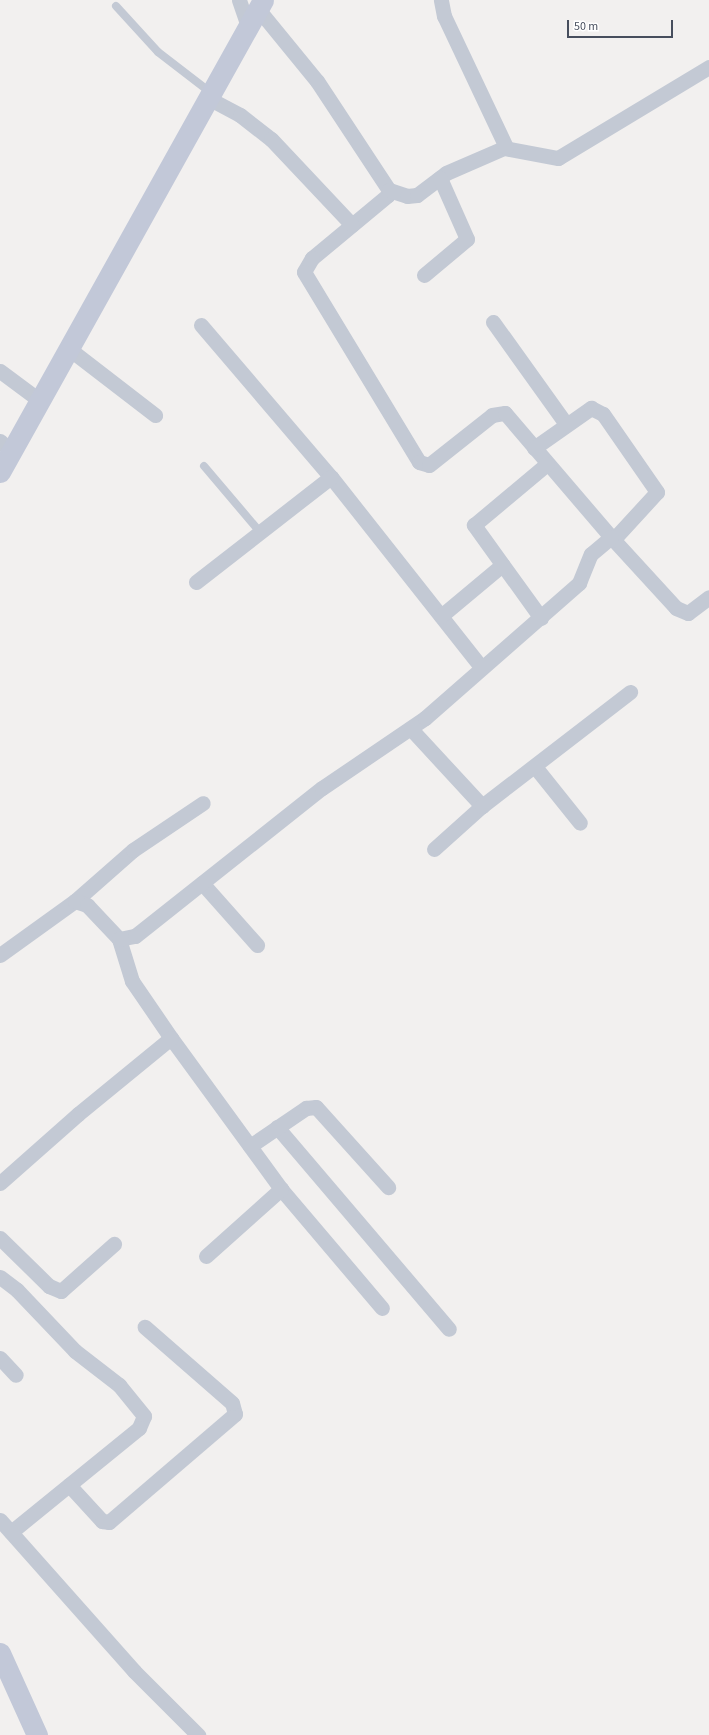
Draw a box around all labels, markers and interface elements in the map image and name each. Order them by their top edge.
scale bar [569,12,675,38]
text: 50 m [574,18,598,35]

